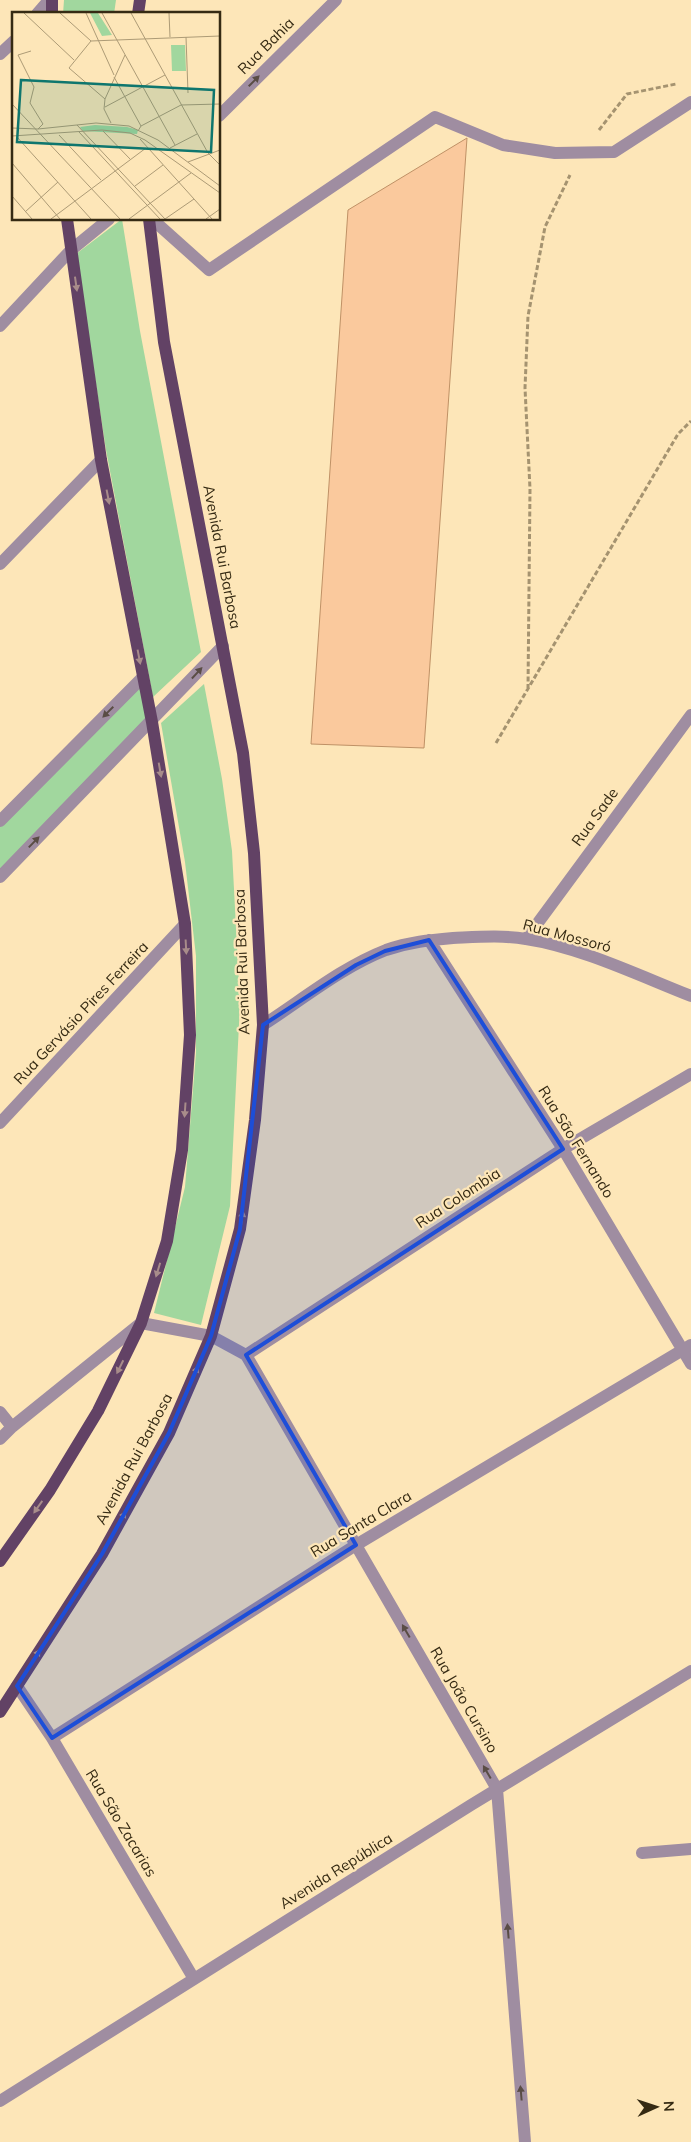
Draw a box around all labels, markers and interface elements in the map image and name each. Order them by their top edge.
inset map [12,12,220,220]
street label: Rua Bahia [233,13,298,78]
one-way arrow [247,76,259,88]
one-way arrow [72,277,80,293]
street label: Avenida Rui Barbosa [199,483,246,630]
one-way arrow [105,489,113,505]
one-way arrow [135,649,143,665]
one-way arrow [191,668,203,680]
one-way arrow [102,705,114,717]
one-way arrow [157,762,165,778]
street label: Rua Sade [567,784,622,850]
one-way arrow [28,836,40,848]
street label: Avenida Rui Barbosa [229,889,254,1035]
street label: Rua Mossoró [521,915,613,956]
street label: Rua Gervásio Pires Ferreira [9,937,152,1088]
one-way arrow [183,940,191,956]
street label: Rua São Fernando [534,1082,619,1201]
one-way arrow [180,1102,188,1118]
street label: Rua Colombia [412,1163,504,1232]
one-way arrow [238,1210,246,1226]
one-way arrow [154,1262,162,1277]
one-way arrow [116,1360,124,1374]
one-way arrow [191,1366,199,1380]
street label: Avenida Rui Barbosa [91,1390,176,1528]
street label: Rua Santa Clara [307,1486,415,1561]
one-way arrow [33,1500,43,1514]
one-way arrow [117,1511,126,1525]
one-way arrow [402,1624,410,1639]
street label: Rua João Cursino [426,1643,503,1756]
one-way arrow [32,1650,41,1663]
street label: Rua São Zacarias [82,1765,161,1880]
one-way arrow [483,1765,491,1779]
street label: Avenida República [276,1828,396,1913]
one-way arrow [504,1923,512,1939]
north arrow [631,2082,681,2132]
one-way arrow [517,2085,525,2101]
text: N [660,2101,678,2112]

